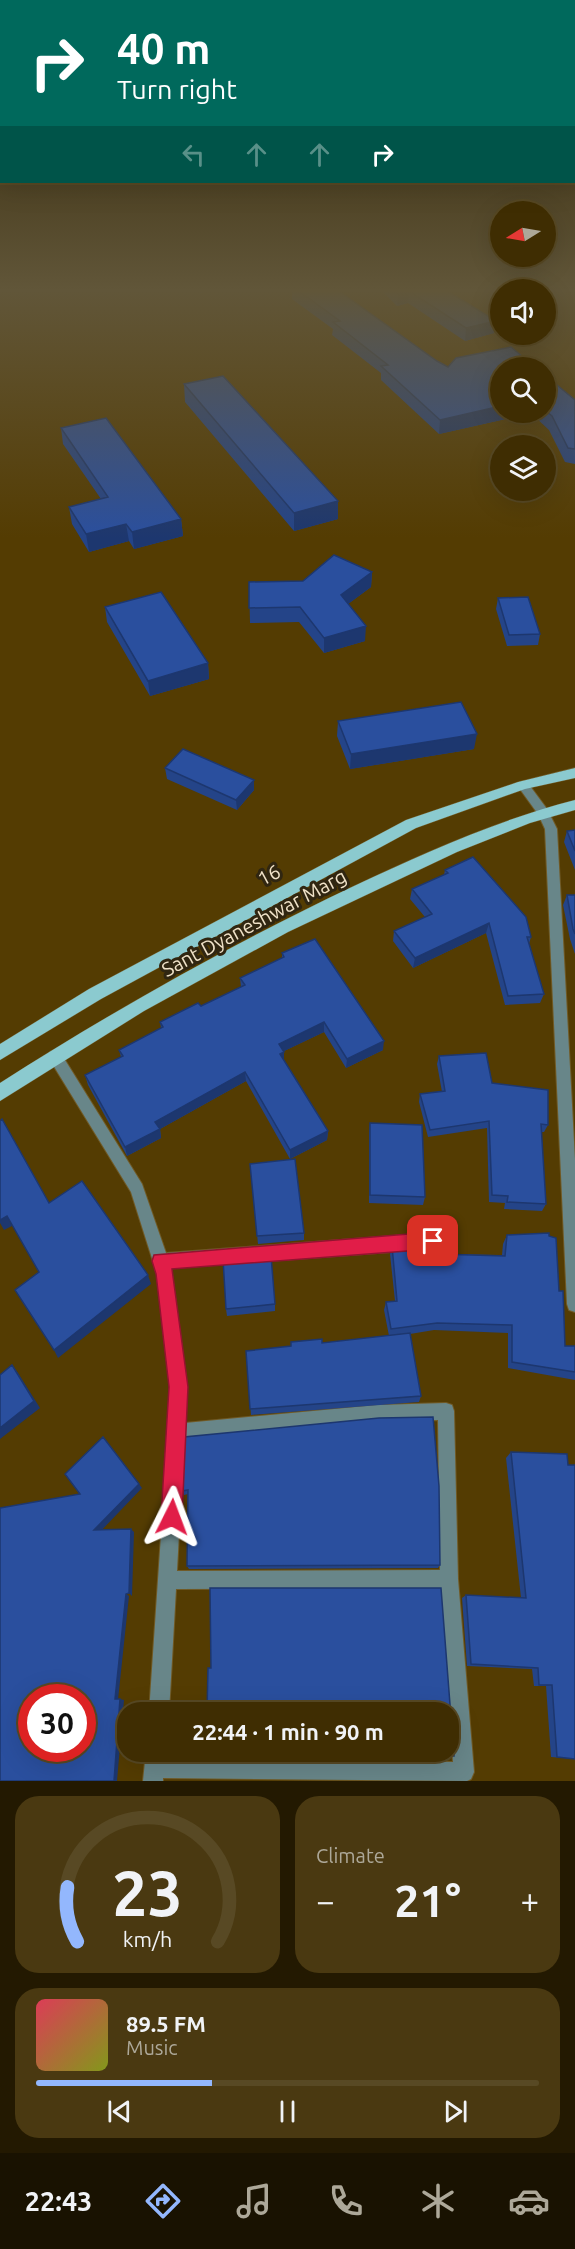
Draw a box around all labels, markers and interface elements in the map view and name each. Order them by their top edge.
icon: right [18,24,96,102]
text: 40 m [117,25,211,72]
text: Turn right [117,74,237,104]
icon: left [177,138,210,171]
icon: ahead [240,138,273,171]
icon: ahead [303,138,336,171]
icon: right [366,138,399,171]
north arrow [490,201,556,267]
map controls [490,201,556,501]
button: sound [490,279,556,345]
button: search [490,357,556,423]
button: layers [490,435,556,501]
street label: 16 [253,859,284,890]
street label: Sant Dyaneshwar Marg [157,864,350,981]
pin [407,1215,458,1266]
icon: arrive [416,1224,449,1257]
position arrow [140,1485,204,1549]
speed limit sign: 30 [18,1684,96,1762]
text: 22:44 · 1 min · 90 m [192,1719,384,1744]
text: Climate [316,1844,385,1867]
text: 23 [112,1858,183,1928]
text: 21° [394,1875,461,1926]
text: − [316,1882,335,1919]
text: + [520,1882,539,1919]
text: km/h [123,1927,172,1951]
text: 89.5 FM [126,2011,206,2036]
text: Music [126,2036,178,2059]
icon: previous [103,2095,136,2128]
icon: pause [271,2095,304,2128]
icon: next [439,2095,472,2128]
icon: directions [142,2180,184,2222]
icon: music [233,2180,275,2222]
icon: phone [325,2180,367,2222]
icon: climate [417,2180,459,2222]
icon: car [508,2180,550,2222]
text: 22:43 [25,2186,92,2216]

